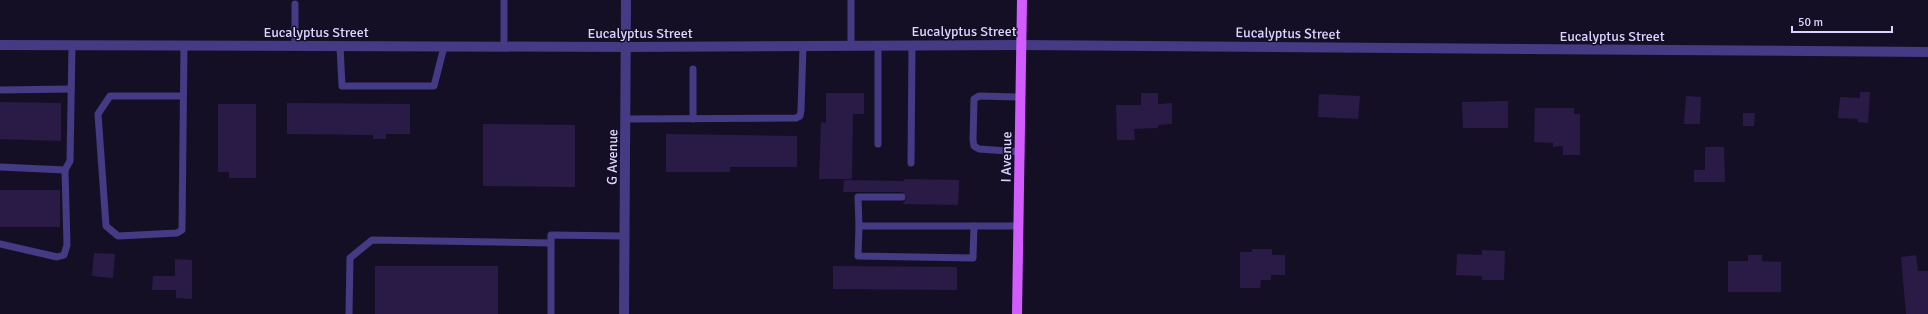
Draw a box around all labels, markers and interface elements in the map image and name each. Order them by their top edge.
scale bar [1792,8,1892,34]
text: 50 m [1798,15,1823,30]
street label: Eucalyptus Street [911,23,1017,40]
street label: Eucalyptus Street [263,24,369,41]
street label: Eucalyptus Street [1235,24,1341,43]
street label: Eucalyptus Street [587,25,693,42]
street label: Eucalyptus Street [1559,28,1665,45]
street label: G Avenue [604,129,621,185]
street label: I Avenue [998,131,1015,183]

